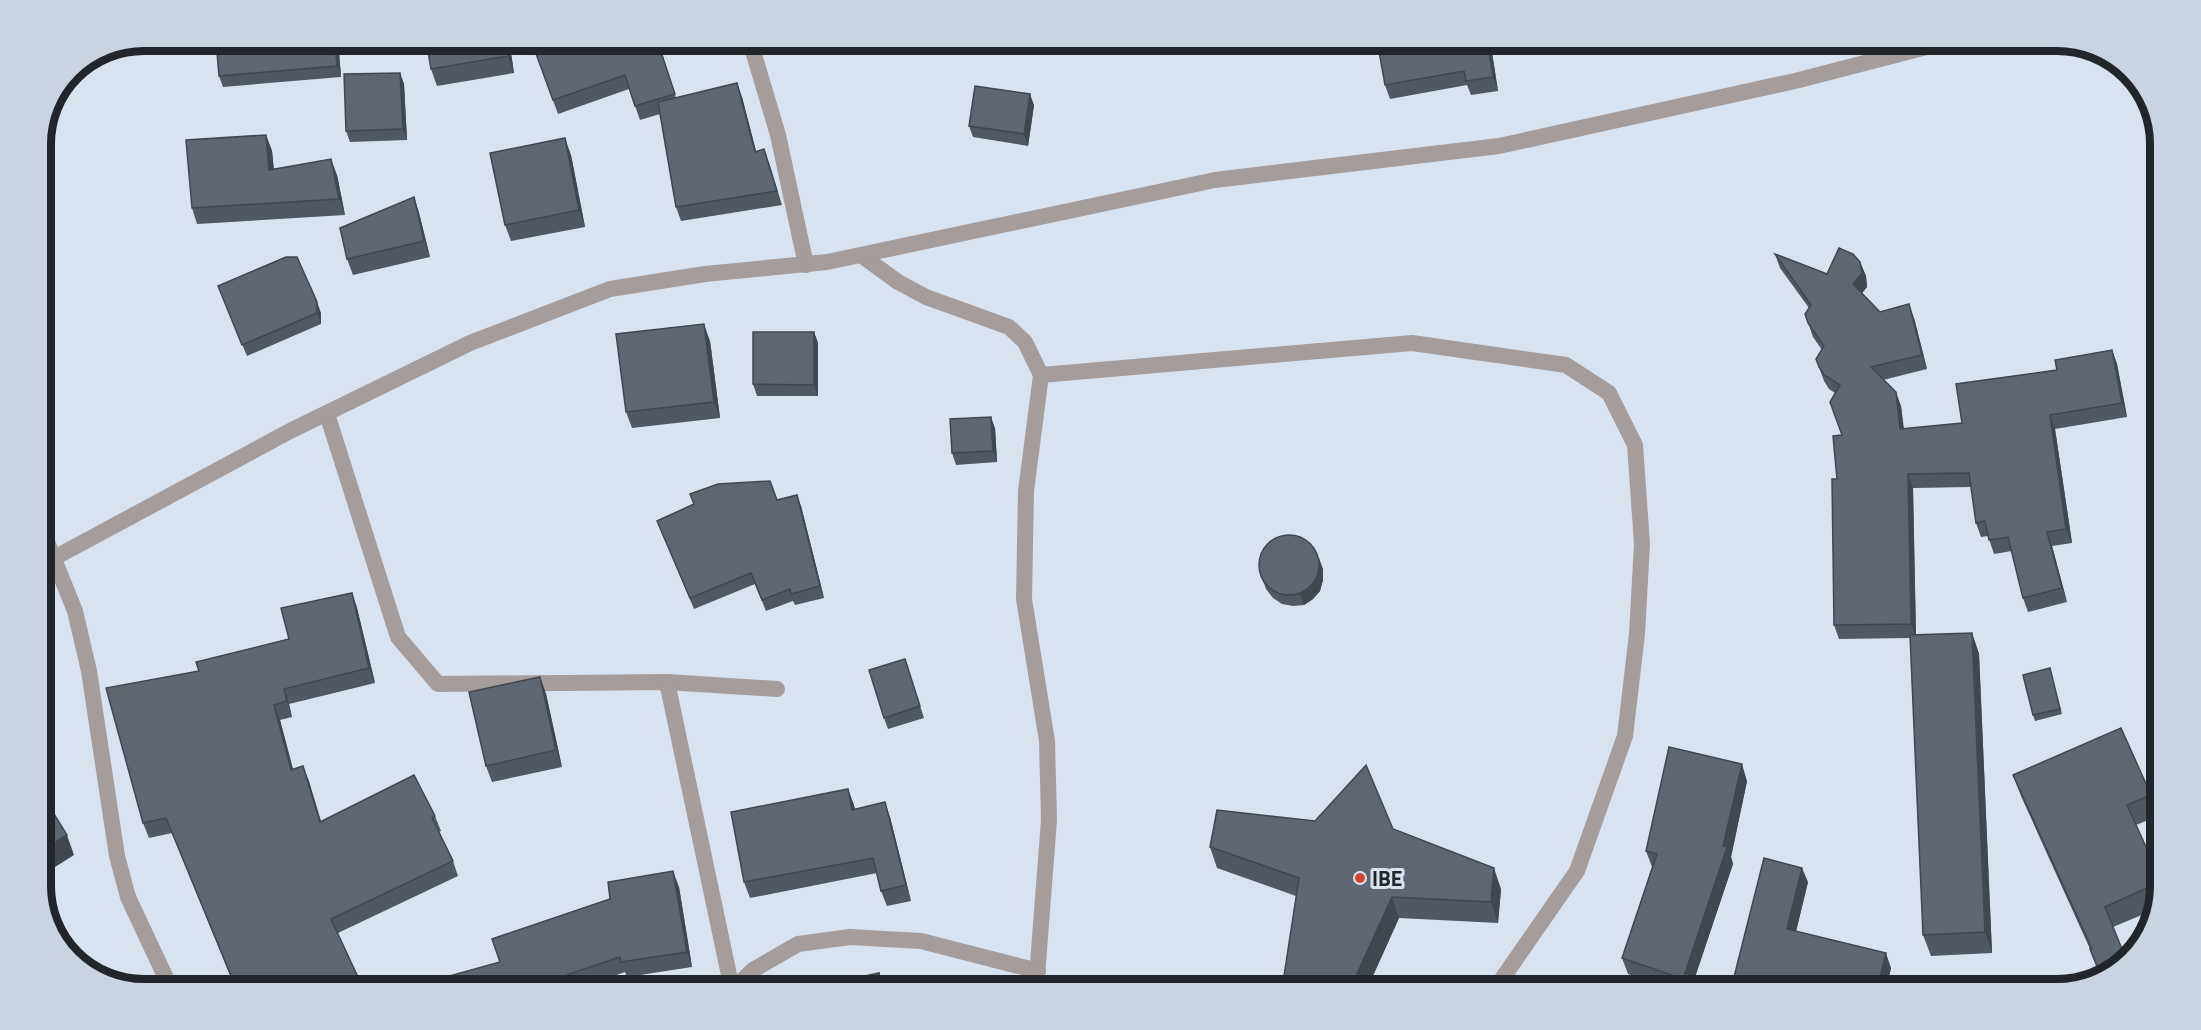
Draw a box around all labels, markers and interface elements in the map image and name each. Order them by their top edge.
place label: IBE [1372,862,1402,894]
marker: IBE [1353,871,1367,885]

